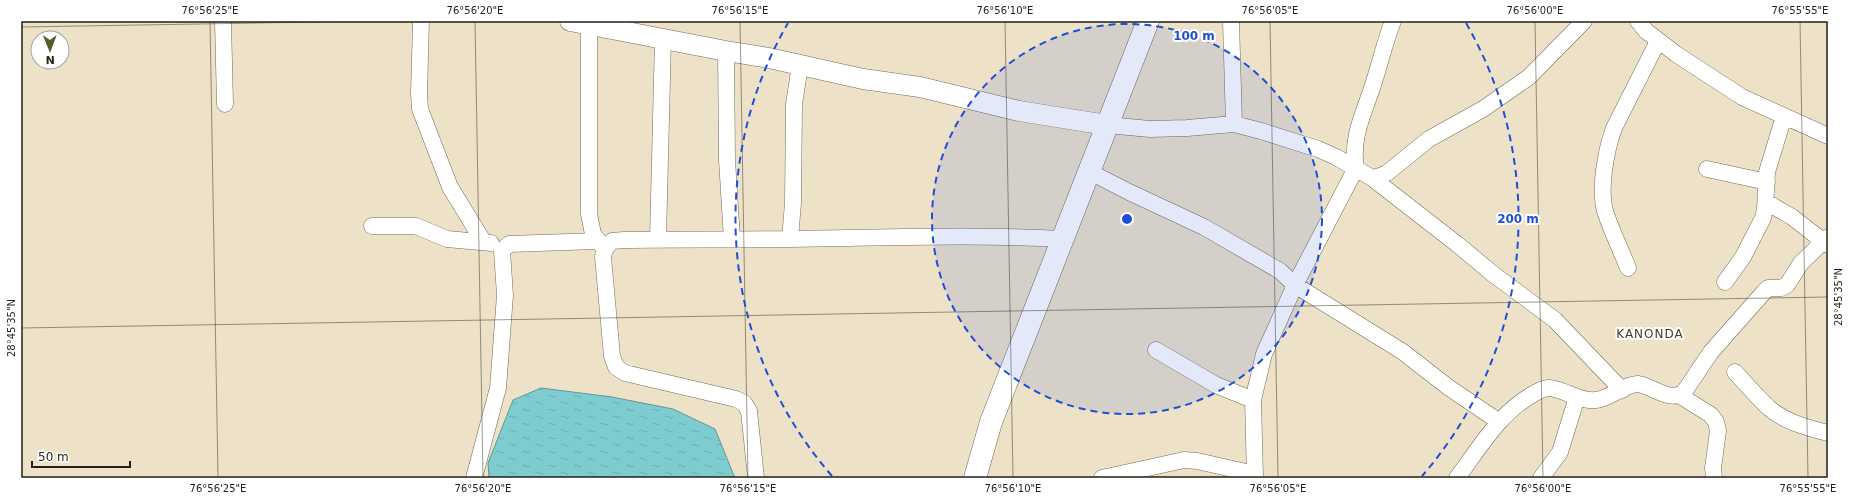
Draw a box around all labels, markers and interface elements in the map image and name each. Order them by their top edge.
text: 76°56'25"E [182,5,238,16]
text: 76°56'20"E [447,5,503,16]
text: 76°56'15"E [712,5,768,16]
text: 76°56'10"E [977,5,1033,16]
text: 76°56'05"E [1242,5,1298,16]
text: 76°56'00"E [1507,5,1563,16]
text: 76°55'55"E [1772,5,1828,16]
text: 100 m [1173,29,1215,43]
north arrow [30,30,70,70]
text: N [45,53,55,66]
centre of rings [1120,212,1134,226]
text: 200 m [1497,212,1539,226]
text: 28°45'35"N [1833,268,1844,326]
text: 28°45'35"N [6,299,17,357]
district label: KANONDA [1616,327,1684,341]
scale bar [32,443,130,469]
text: 50 m [38,450,69,464]
text: 76°56'25"E [190,483,246,494]
text: 76°56'20"E [455,483,511,494]
text: 76°56'15"E [720,483,776,494]
text: 76°56'10"E [985,483,1041,494]
text: 76°56'05"E [1250,483,1306,494]
text: 76°56'00"E [1515,483,1571,494]
text: 76°55'55"E [1780,483,1836,494]

